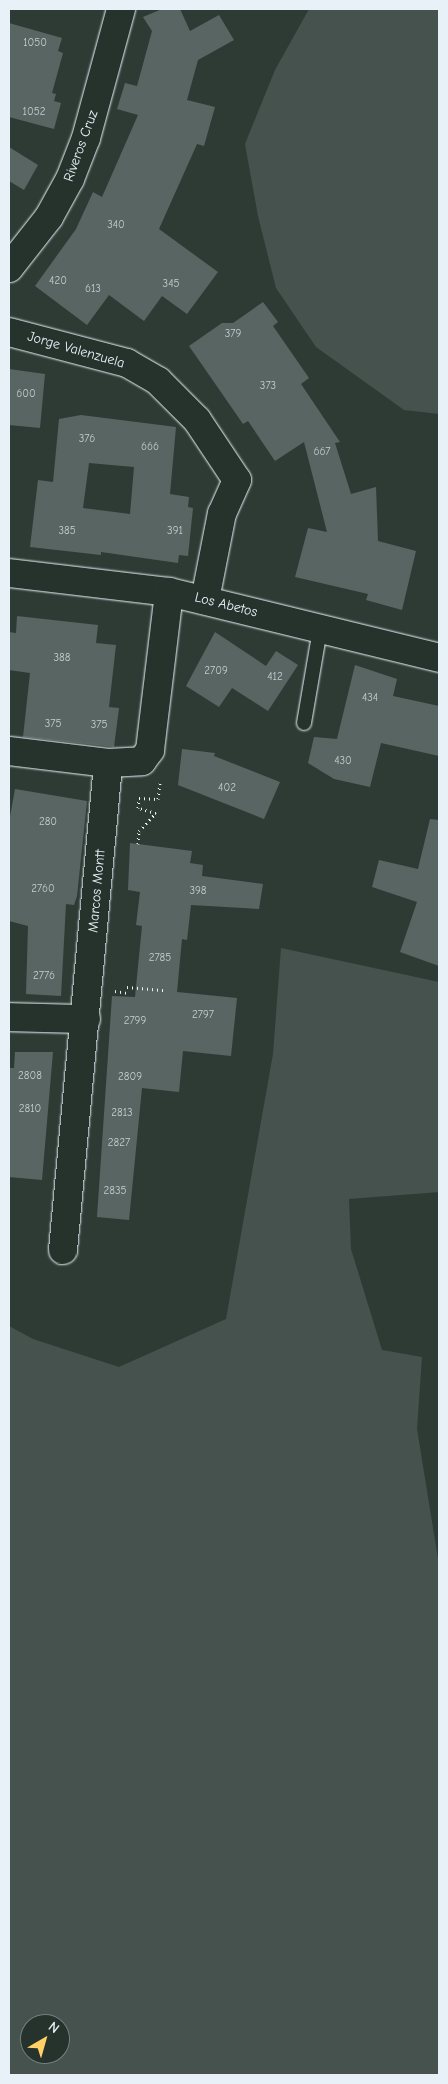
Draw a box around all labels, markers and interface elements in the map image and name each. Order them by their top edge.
house number: 1050 [23,36,47,50]
house number: 1052 [23,105,45,119]
street label: Riveros Cruz [60,108,102,184]
house number: 340 [107,218,125,232]
house number: 420 [49,274,67,288]
house number: 345 [163,277,179,291]
house number: 613 [85,282,101,296]
house number: 379 [225,327,241,341]
street label: Jorge Valenzuela [25,328,127,372]
house number: 373 [260,379,276,393]
house number: 600 [16,387,36,401]
house number: 376 [79,432,95,446]
house number: 666 [141,440,159,454]
house number: 667 [313,445,331,459]
house number: 385 [58,524,76,538]
house number: 391 [167,524,183,538]
street label: Los Abetos [193,589,259,621]
house number: 388 [54,651,70,665]
house number: 2709 [204,664,228,678]
house number: 412 [267,670,283,684]
house number: 434 [362,691,378,705]
house number: 375 [45,717,61,731]
house number: 375 [91,718,107,732]
house number: 430 [334,754,352,768]
house number: 402 [218,781,236,795]
house number: 280 [39,815,57,829]
street label: Marcos Montt [85,849,109,933]
house number: 2760 [31,882,55,896]
house number: 398 [189,884,207,898]
house number: 2785 [149,951,171,965]
house number: 2776 [33,969,55,983]
house number: 2797 [192,1008,214,1022]
house number: 2799 [124,1014,146,1028]
house number: 2808 [18,1069,42,1083]
house number: 2809 [118,1070,142,1084]
house number: 2810 [19,1102,41,1116]
house number: 2813 [111,1106,133,1120]
house number: 2827 [108,1136,130,1150]
house number: 2835 [104,1184,126,1198]
north arrow [20,2014,70,2064]
text: N [45,2018,63,2037]

